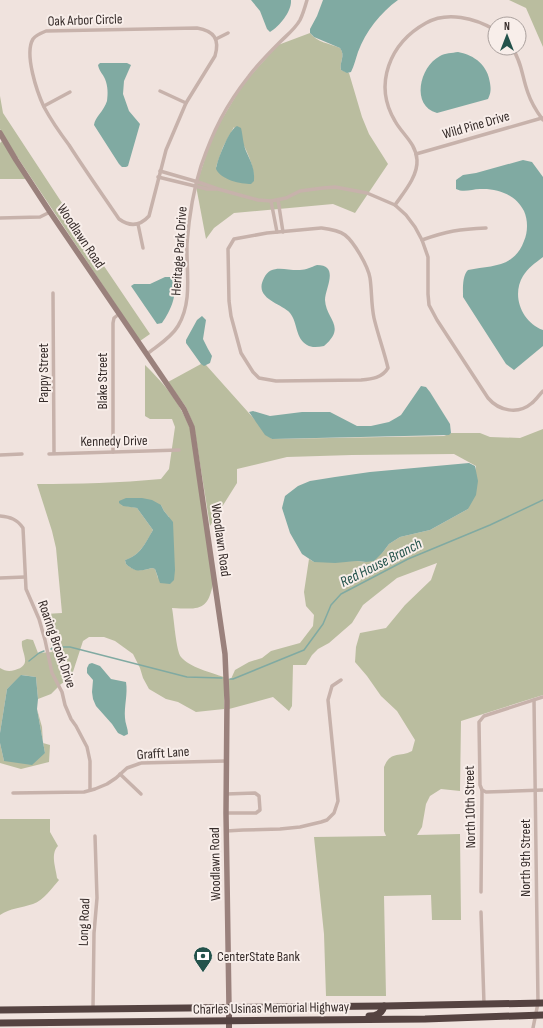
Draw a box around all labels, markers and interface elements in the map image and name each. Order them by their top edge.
street label: Oak Arbor Circle [47,10,123,30]
north arrow [487,16,527,56]
text: N [504,20,510,33]
street label: Wild Pine Drive [440,107,512,143]
street label: Woodlawn Road [53,201,109,271]
street label: Heritage Park Drive [167,206,191,296]
street label: Pappy Street [35,343,52,403]
street label: Blake Street [94,353,111,409]
street label: Kennedy Drive [80,432,148,450]
street label: Woodlawn Road [207,502,235,578]
water label: Red House Branch [337,534,425,592]
street label: Roaring Brook Drive [34,598,80,690]
street label: Grafft Lane [136,743,190,763]
street label: North 10th Street [461,765,479,849]
street label: North 9th Street [517,819,534,897]
street label: Woodlawn Road [206,827,224,901]
street label: Long Road [75,898,93,946]
bank icon: CenterState Bank [192,945,214,973]
place label: CenterState Bank [217,948,300,965]
street label: Charles Usinas Memorial Highway [193,998,350,1018]

